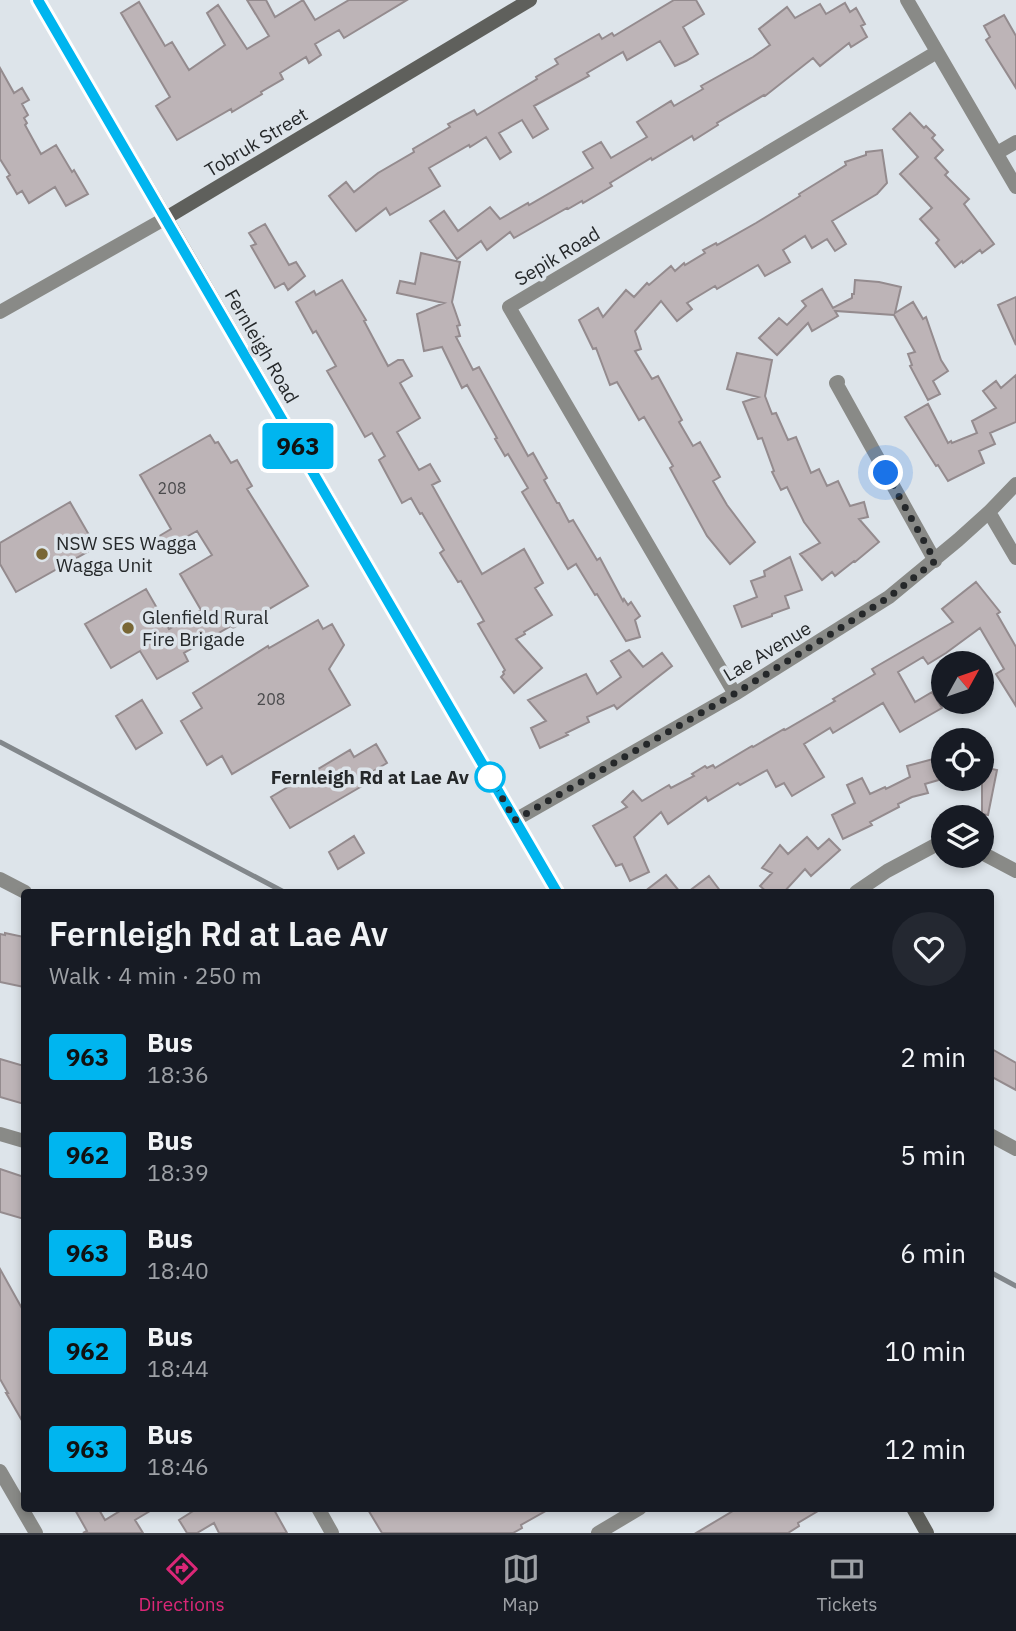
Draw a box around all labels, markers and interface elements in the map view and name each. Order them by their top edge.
street label: Tobruk Street [200,102,312,182]
street label: Sepik Road [510,221,604,291]
street label: Fernleigh Road [220,285,304,407]
line badge: 963 [258,423,338,469]
text: 963 [276,430,320,462]
your location [868,455,903,490]
house number: 208 [158,478,186,498]
place label: NSW SES Wagga Wagga Unit [56,531,197,577]
marker: NSW SES Wagga Wagga Unit [34,546,50,562]
place label: Glenfield Rural Fire Brigade [142,605,269,651]
street label: Lae Avenue [719,615,815,687]
marker: Glenfield Rural Fire Brigade [120,620,136,636]
north arrow [931,651,994,714]
map controls [931,651,994,868]
house number: 208 [257,689,285,709]
button: locate [931,728,994,791]
marker: Fernleigh Rd at Lae Av [475,762,505,792]
place label: Fernleigh Rd at Lae Av [271,765,470,789]
button: layers [931,805,994,868]
text: Fernleigh Rd at Lae Av [49,912,388,955]
button: heart [892,912,966,986]
text: Walk · 4 min · 250 m [49,960,262,990]
text: Bus [147,1025,193,1059]
text: 2 min [900,1040,966,1074]
text: 963 [66,1041,109,1073]
text: 18:36 [147,1059,209,1089]
text: Bus [147,1123,193,1157]
text: 5 min [900,1138,966,1172]
text: 962 [66,1139,109,1171]
text: 18:39 [147,1157,209,1187]
text: Bus [147,1221,193,1255]
text: 6 min [900,1236,966,1270]
text: 963 [66,1237,109,1269]
text: 18:40 [147,1255,209,1285]
text: Bus [147,1319,193,1353]
text: 10 min [885,1334,966,1368]
text: 962 [66,1335,109,1367]
text: 18:44 [147,1353,209,1383]
text: Bus [147,1417,193,1451]
text: 12 min [885,1432,966,1466]
text: 963 [66,1433,109,1465]
text: 18:46 [147,1451,209,1481]
tab: Directions [138,1550,225,1616]
tab: Map [502,1550,540,1616]
tab: Tickets [816,1550,878,1616]

